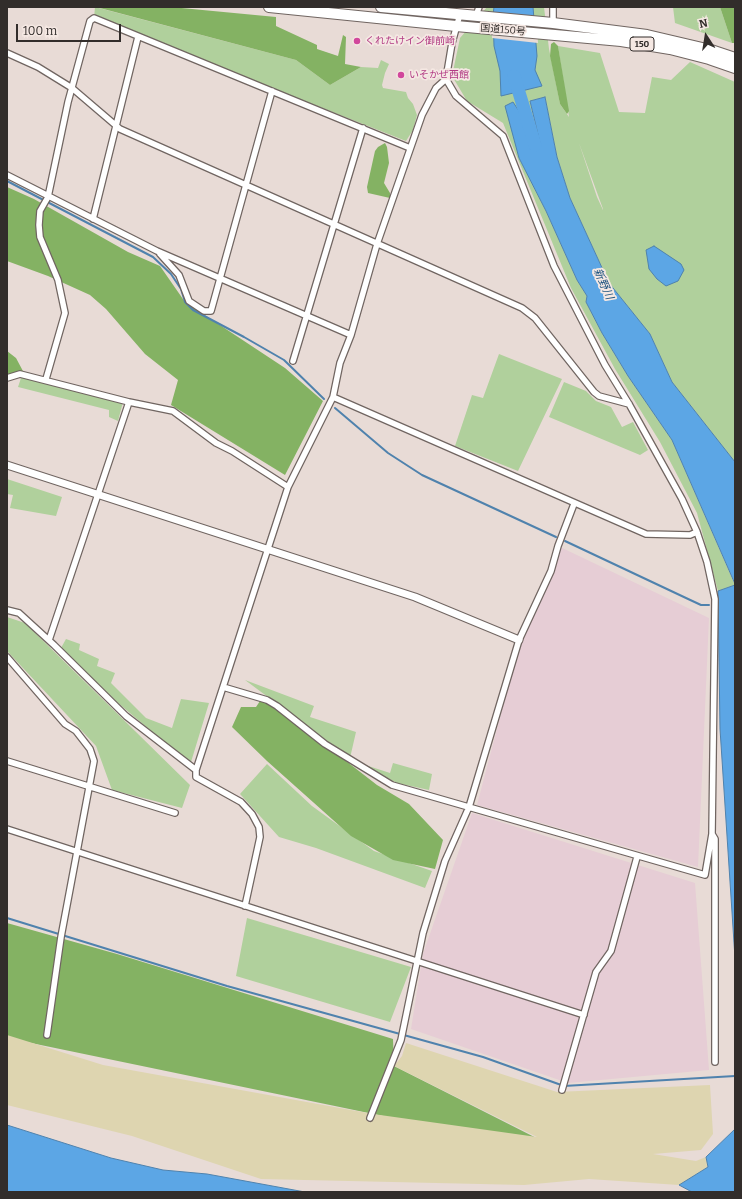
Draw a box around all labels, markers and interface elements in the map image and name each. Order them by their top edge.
scale bar [18,16,123,42]
north arrow [686,16,726,56]
text: N [698,17,709,31]
street label: 国道150号 [480,22,526,38]
text: 100 m [23,24,57,38]
place label: くれたけイン御前崎 [365,35,455,47]
marker: くれたけイン御前崎 [352,36,362,46]
road number: 150 [630,37,654,51]
place label: いそかぜ西館 [409,69,469,81]
marker: いそかぜ西館 [396,70,406,80]
water label: 新野川 [590,266,616,302]

